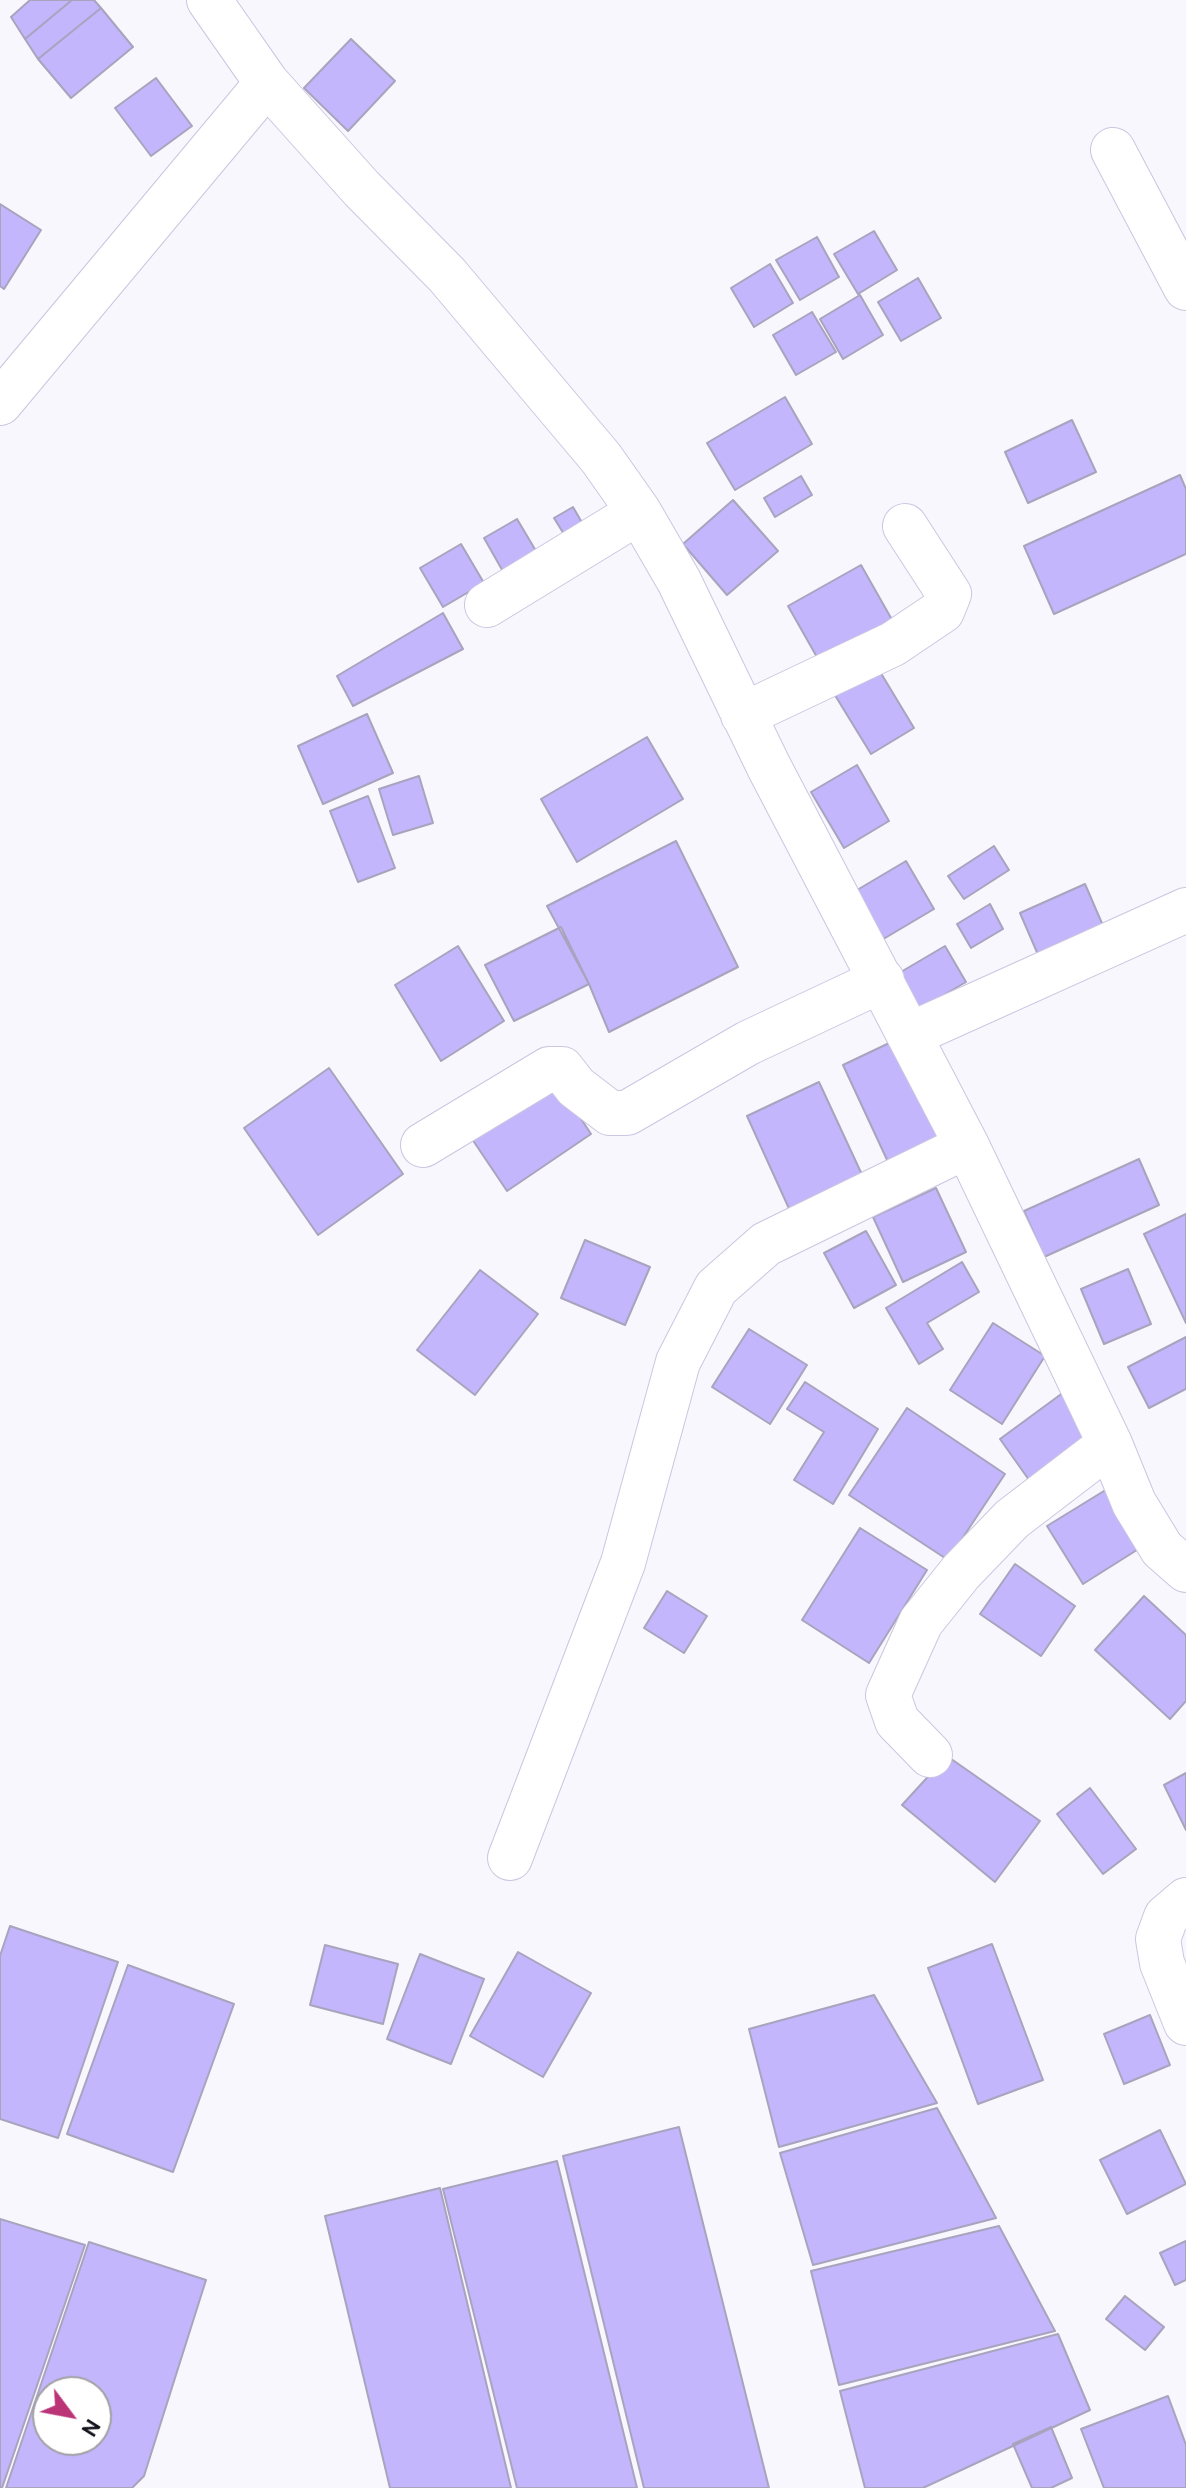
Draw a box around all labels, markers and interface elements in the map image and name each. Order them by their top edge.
north arrow [32,2376,112,2456]
text: N [76,2414,107,2442]

